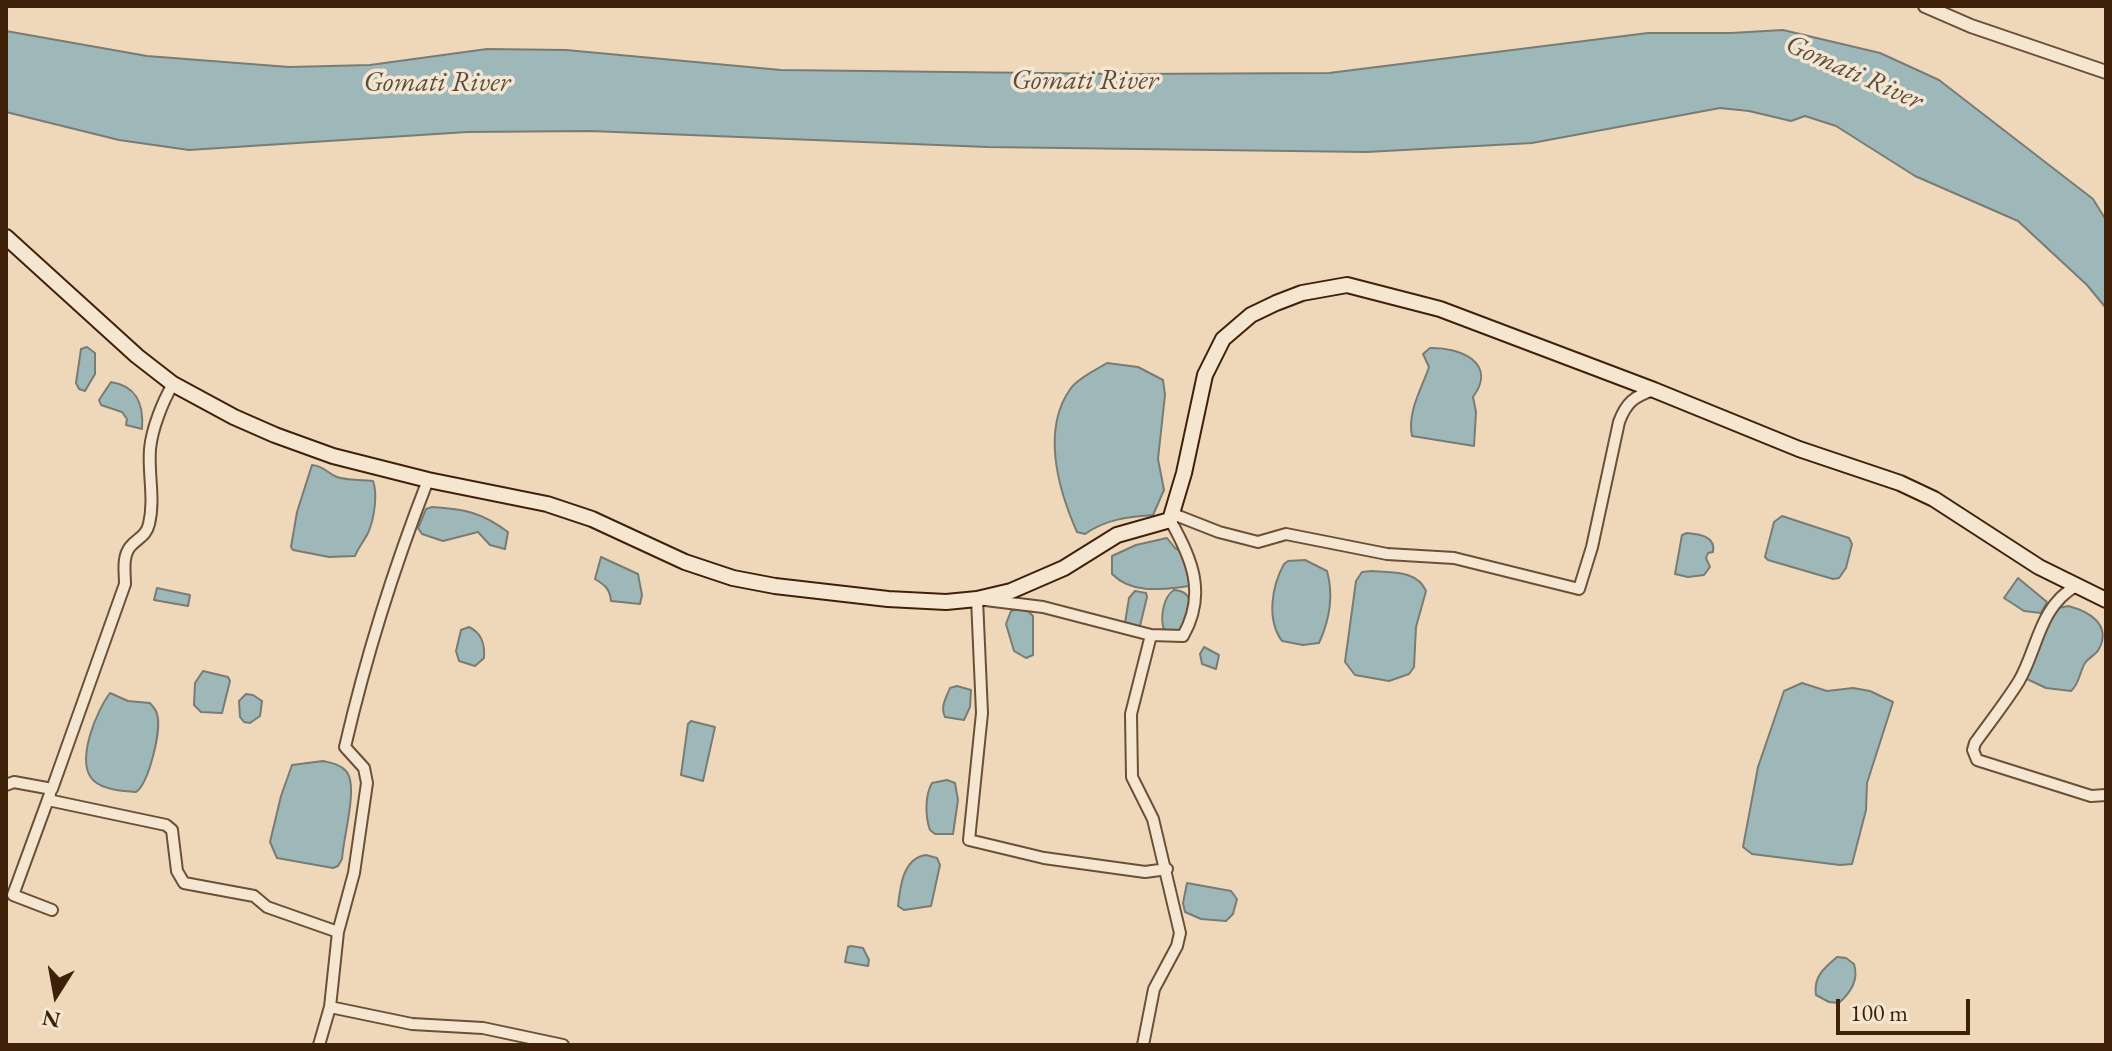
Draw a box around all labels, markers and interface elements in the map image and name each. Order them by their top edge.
water label: Gomati River [1780,28,1928,118]
water label: Gomati River [1012,64,1158,98]
water label: Gomati River [364,66,510,100]
north arrow [16,955,96,1035]
scale bar [1840,983,1974,1033]
text: 100 m [1850,997,1908,1028]
text: N [40,1003,63,1035]

